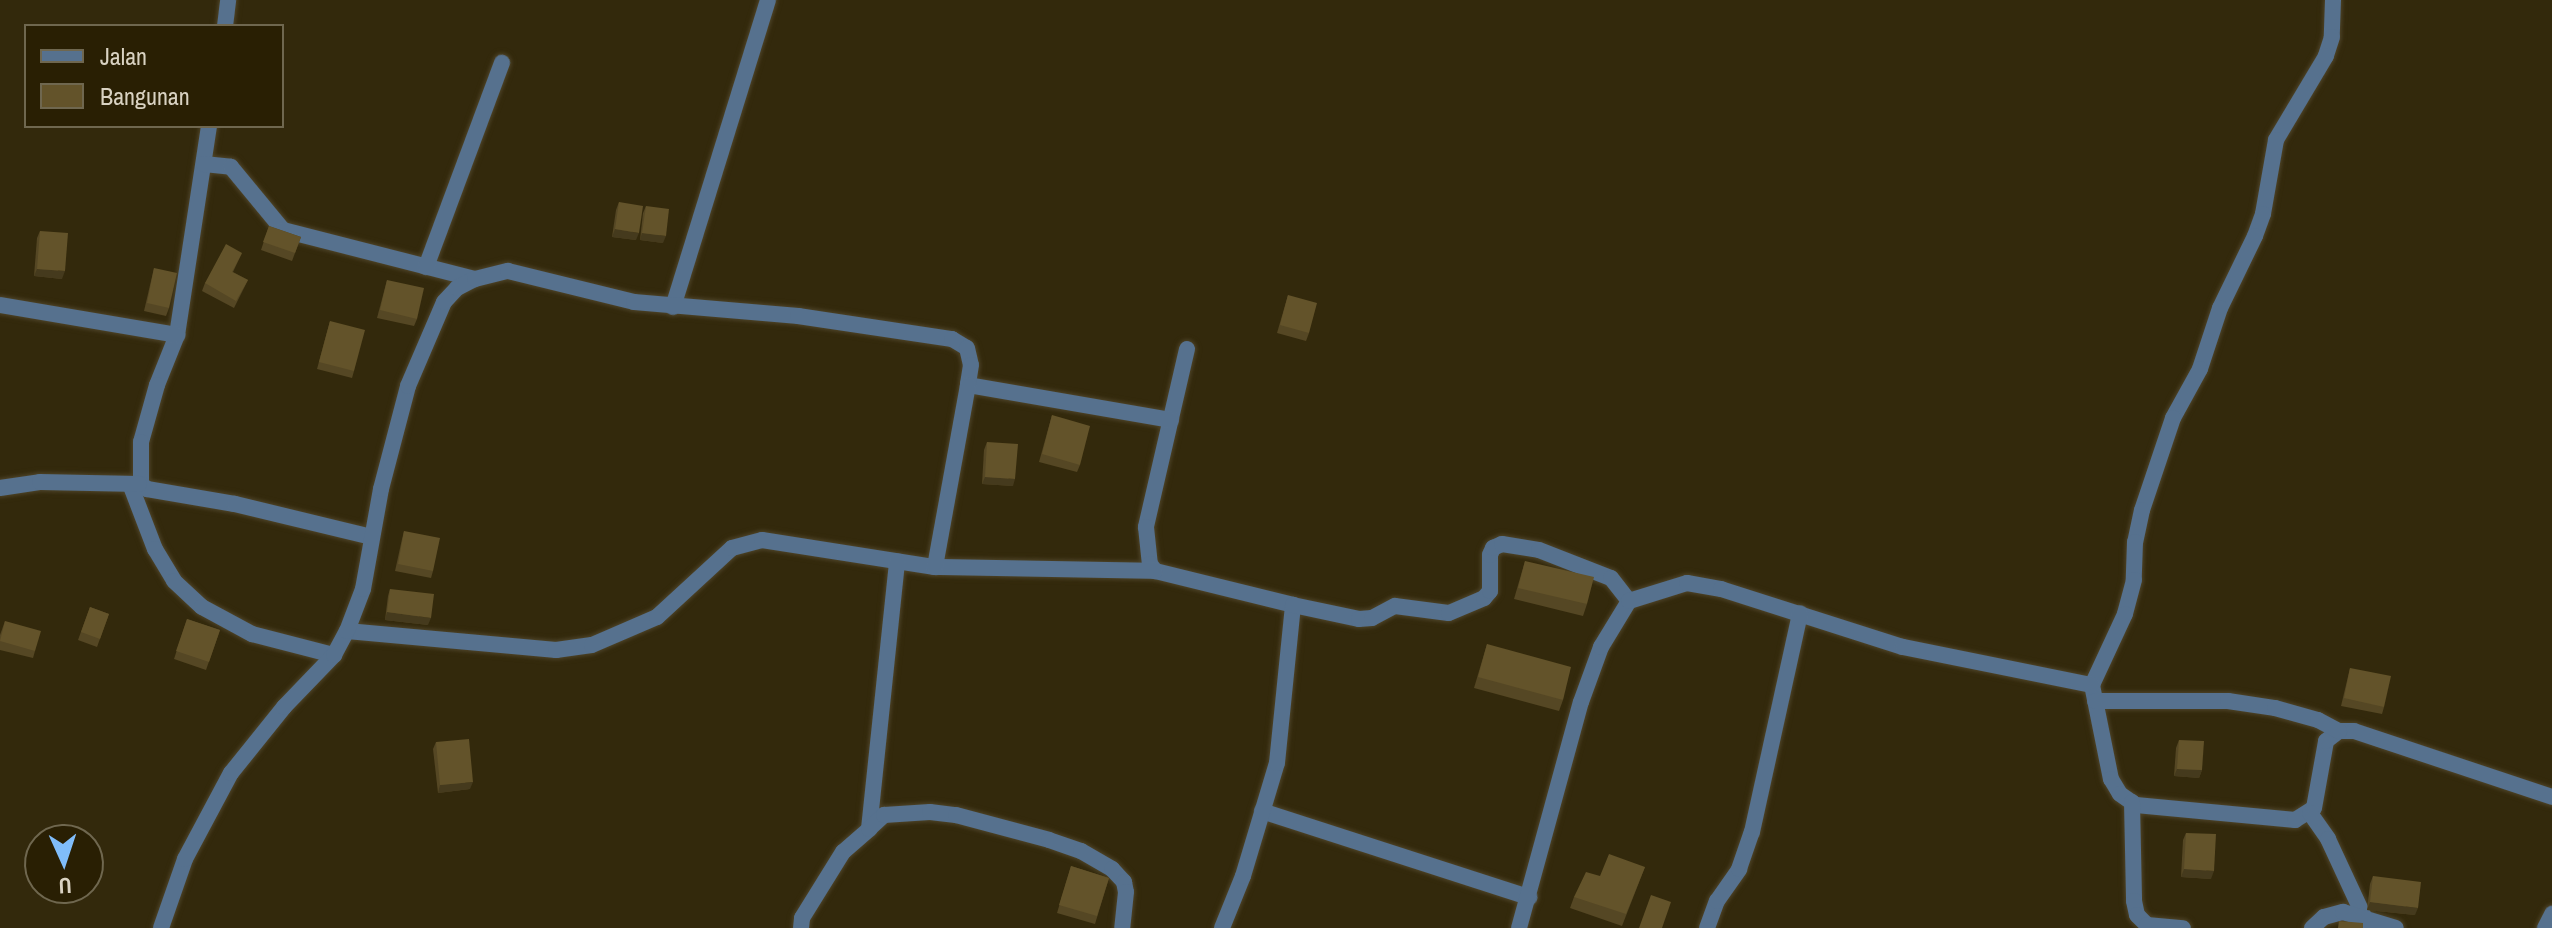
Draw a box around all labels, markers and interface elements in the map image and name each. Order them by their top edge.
legend [24,24,284,128]
text: Jalan [100,40,147,72]
text: Bangunan [100,80,190,112]
north arrow [24,824,104,904]
text: U [58,871,72,901]

